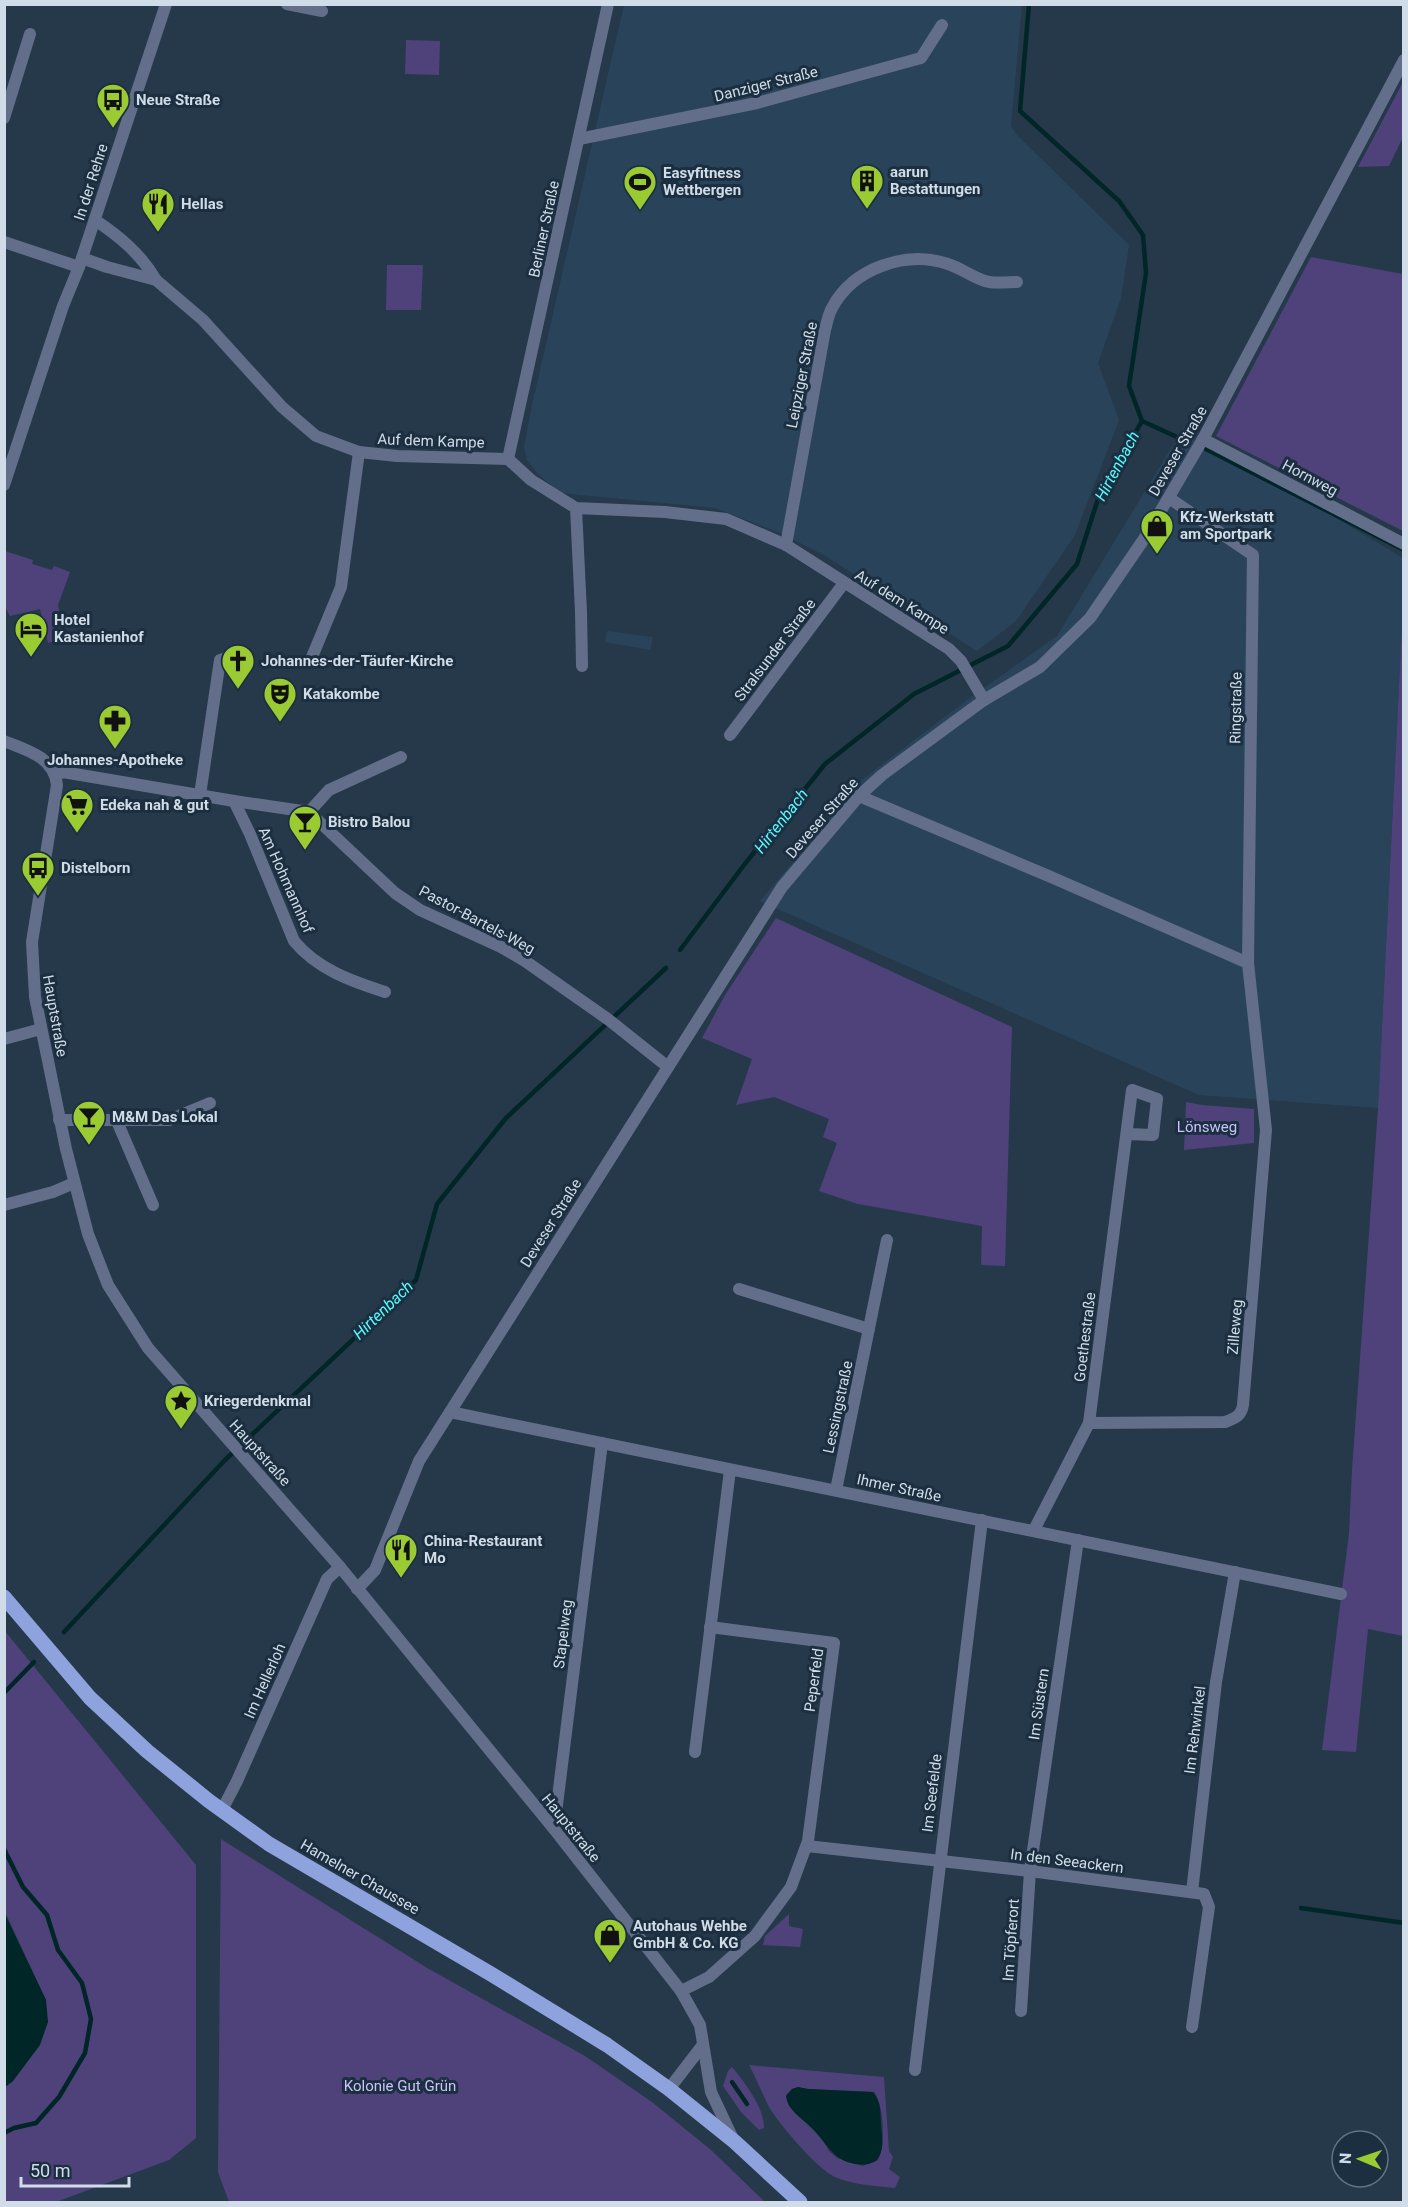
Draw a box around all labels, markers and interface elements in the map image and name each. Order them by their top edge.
street label: Danziger Straße [712,62,820,106]
bus stop icon: Neue Straße [95,82,131,129]
place label: Neue Straße [136,91,220,109]
street label: In der Rehre [70,141,112,223]
building icon: aarun Bestattungen [849,163,885,210]
place label: aarun Bestattungen [890,163,981,198]
sports icon: Easyfitness Wettbergen [622,164,658,211]
place label: Easyfitness Wettbergen [663,164,741,199]
street label: Berliner Straße [525,179,563,279]
restaurant icon: Hellas [140,186,176,233]
place label: Hellas [181,195,224,213]
street label: Leipziger Straße [783,320,821,430]
street label: Deveser Straße [1145,403,1211,499]
water label: Hirtenbach [1091,428,1143,504]
street label: Auf dem Kampe [377,430,485,452]
street label: Hornweg [1279,456,1341,500]
shop icon: Kfz-Werkstatt am Sportpark [1139,508,1175,555]
place label: Kfz-Werkstatt am Sportpark [1180,508,1274,543]
street label: Auf dem Kampe [852,566,952,638]
street label: Stralsunder Straße [731,595,819,705]
hotel icon: Hotel Kastanienhof [13,611,49,658]
place label: Hotel Kastanienhof [54,611,144,646]
church icon: Johannes-der-Täufer-Kirche [220,643,256,690]
place label: Johannes-der-Täufer-Kirche [261,652,453,670]
street label: Ringstraße [1226,672,1246,744]
theatre icon: Katakombe [262,676,298,723]
place label: Katakombe [303,685,380,703]
pharmacy icon: Johannes-Apotheke [97,703,133,750]
place label: Johannes-Apotheke [47,751,183,769]
street label: Deveser Straße [782,774,862,862]
water label: Hirtenbach [750,785,812,857]
supermarket icon: Edeka nah & gut [59,787,95,834]
place label: Edeka nah & gut [100,796,209,814]
bar icon: Bistro Balou [287,804,323,851]
place label: Bistro Balou [328,813,410,831]
street label: Am Hohmannhof [255,824,318,936]
bus stop icon: Distelborn [20,850,56,897]
place label: Distelborn [61,859,130,877]
street label: Pastor-Bartels-Weg [416,882,538,958]
street label: Hauptstraße [39,974,71,1058]
bar icon: M&M Das Lokal [71,1099,107,1146]
place label: M&M Das Lokal [112,1108,218,1126]
park label: Lönsweg [1177,1118,1237,1136]
street label: Deveser Straße [517,1175,585,1271]
water label: Hirtenbach [349,1277,417,1343]
street label: Goethestraße [1071,1291,1099,1383]
street label: Zilleweg [1224,1299,1246,1355]
street label: Lessingstraße [819,1359,857,1455]
place icon: Kriegerdenkmal [163,1383,199,1430]
place label: Kriegerdenkmal [204,1392,311,1410]
street label: Hauptstraße [226,1416,294,1490]
street label: Ihmer Straße [855,1470,943,1506]
restaurant icon: China-Restaurant Mo [383,1532,419,1579]
place label: China-Restaurant Mo [424,1532,542,1567]
street label: Stapelweg [550,1598,576,1670]
street label: Im Hellerloh [240,1641,290,1721]
street label: Peperfeld [801,1647,827,1713]
street label: Im Süstern [1025,1667,1053,1741]
street label: Im Rehwinkel [1181,1685,1209,1775]
street label: Im Seefelde [918,1753,946,1833]
street label: Hauptstraße [538,1790,604,1866]
street label: Hamelner Chaussee [297,1836,423,1918]
street label: In den Seeackern [1009,1845,1125,1877]
street label: Im Töpferort [999,1898,1023,1982]
shop icon: Autohaus Wehbe GmbH & Co. KG [592,1917,628,1964]
place label: Autohaus Wehbe GmbH & Co. KG [633,1917,747,1952]
park label: Kolonie Gut Grün [344,2077,456,2095]
north arrow [1330,2129,1390,2189]
scale bar [21,2150,129,2188]
text: N [1336,2153,1355,2164]
text: 50 m [30,2160,70,2181]

